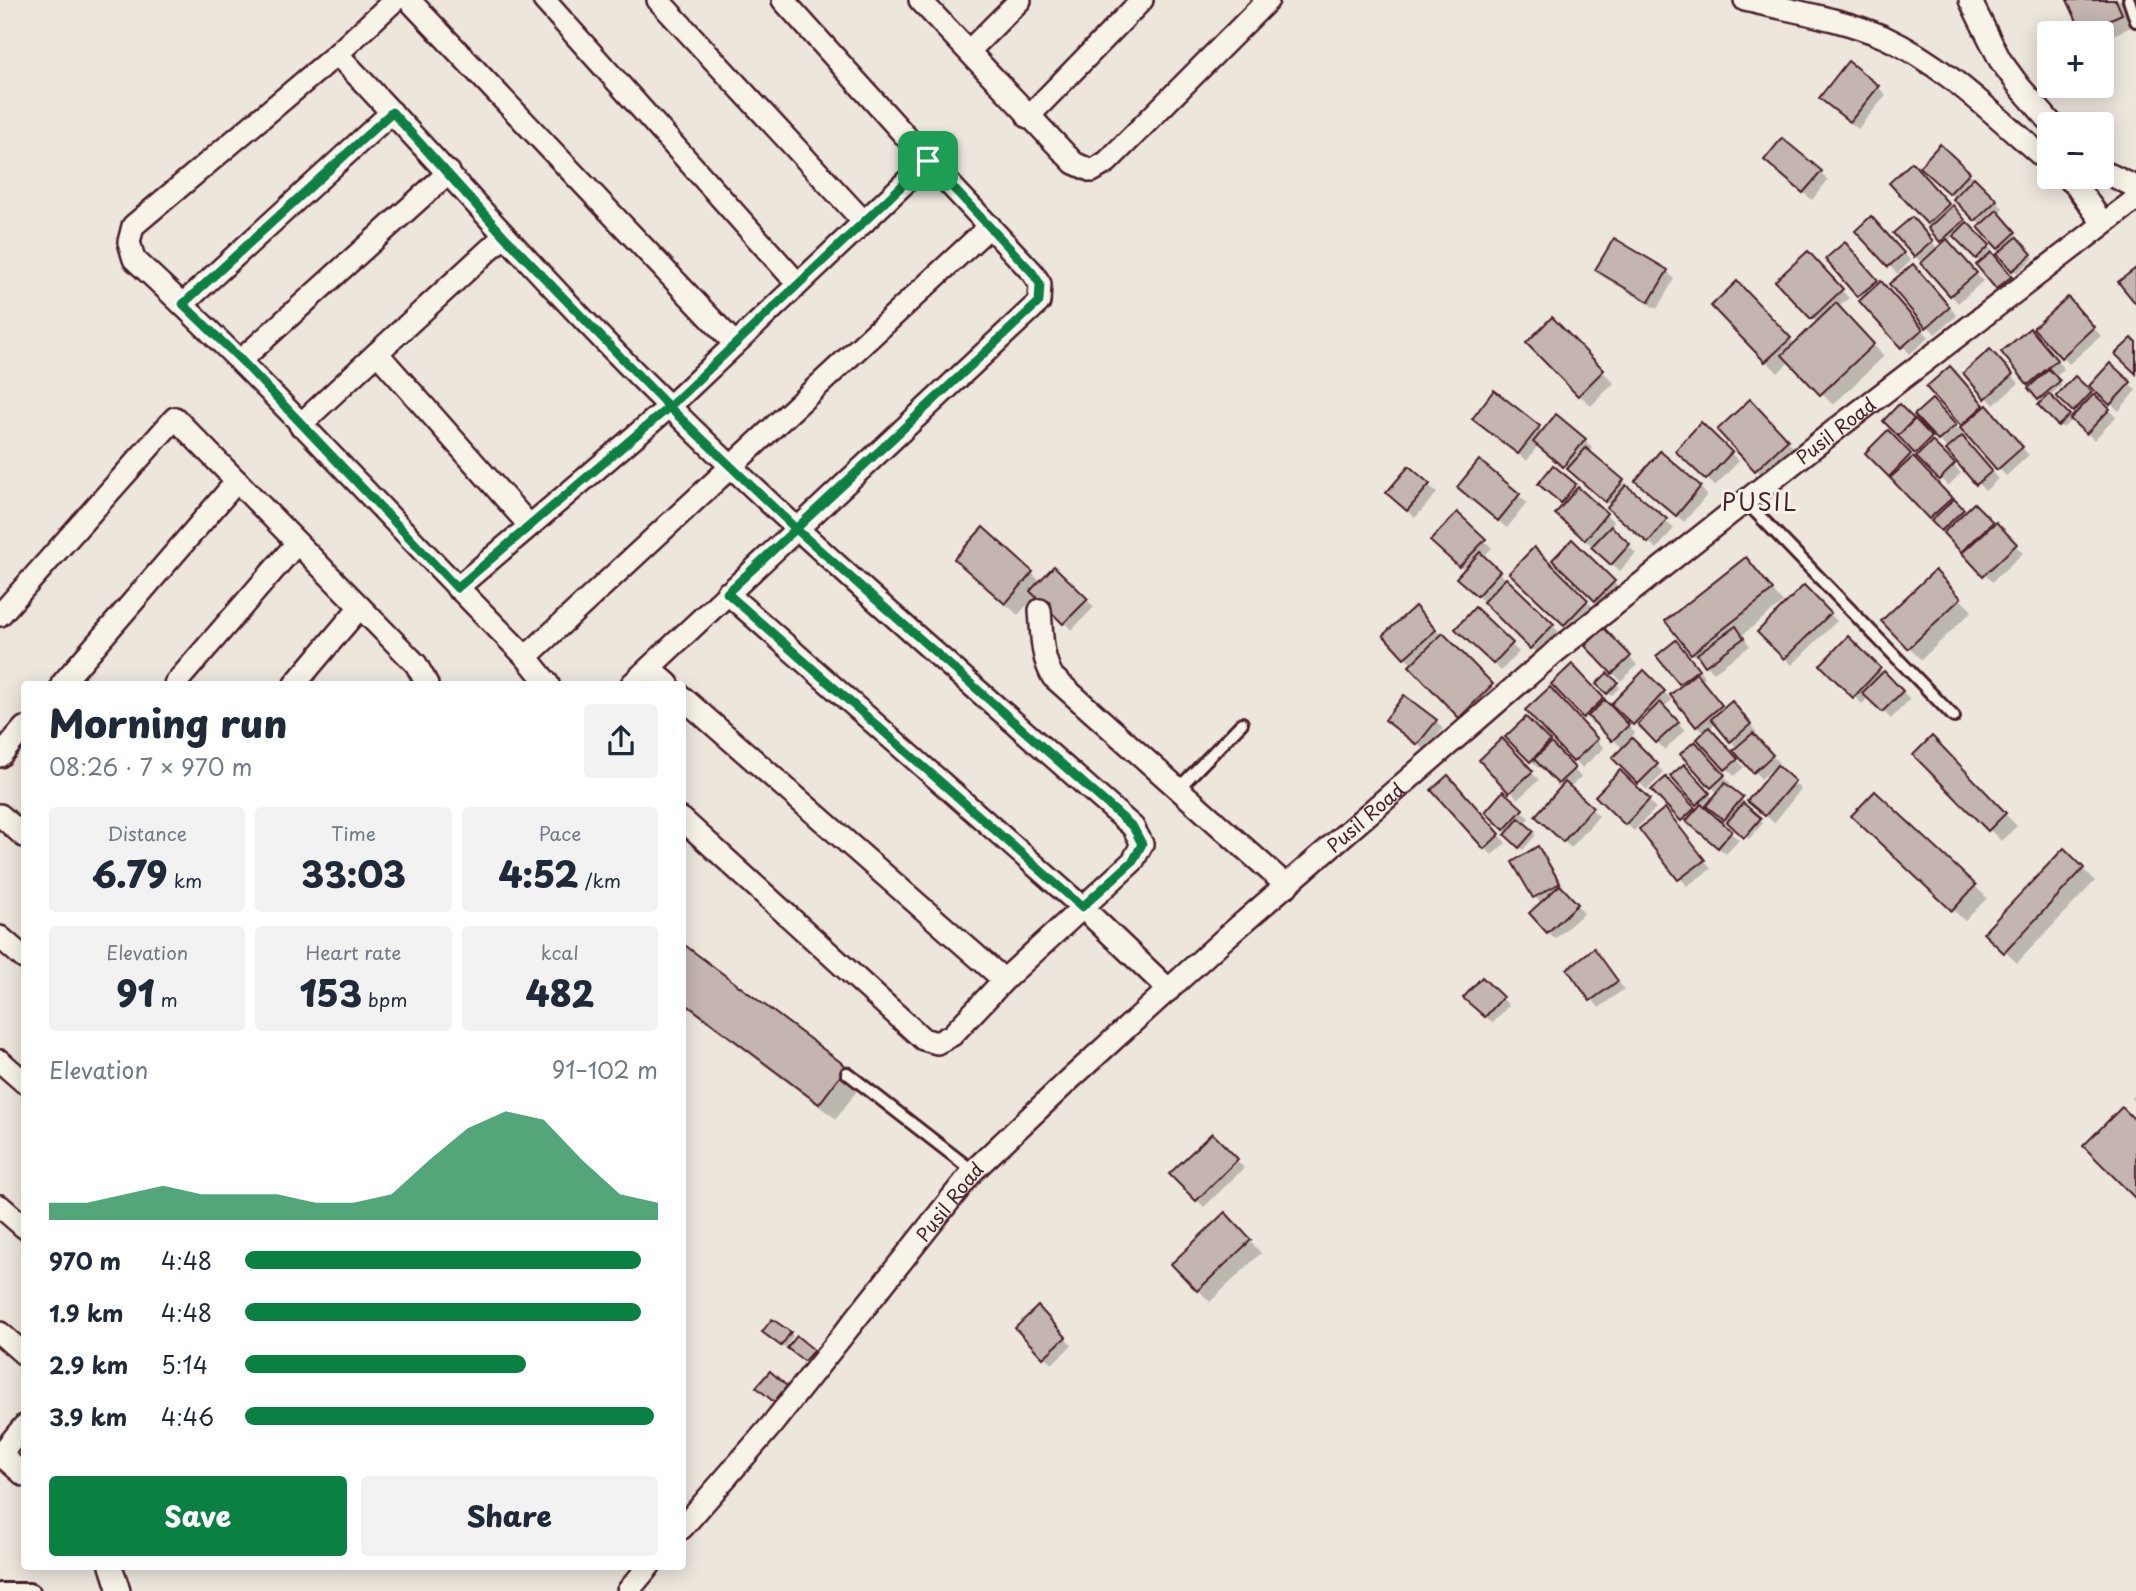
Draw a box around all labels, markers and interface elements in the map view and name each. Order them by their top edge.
map controls [2037,21,2114,189]
button: + [2037,21,2114,98]
button: − [2037,112,2114,189]
pin [898,131,958,191]
icon: arrive [909,142,947,180]
street label: Pusil Road [1789,390,1881,471]
district label: PUSIL [1722,484,1798,519]
text: Morning run [49,694,287,751]
button: share [584,704,658,778]
text: 08:26 · 7 × 970 m [49,749,252,784]
street label: Pusil Road [1320,775,1410,859]
text: Distance [107,819,187,847]
text: Time [331,819,376,847]
text: Pace [538,819,581,847]
text: 6.79 [92,847,168,900]
text: 33:03 [301,847,406,900]
text: 4:52 [499,847,579,900]
text: km [168,866,202,894]
text: /km [579,866,621,894]
text: Elevation [106,938,188,966]
text: Heart rate [306,938,401,966]
text: kcal [541,938,579,966]
text: 91 [116,966,154,1019]
text: 153 [300,966,362,1019]
text: 482 [525,966,594,1019]
text: m [154,985,178,1013]
text: bpm [362,985,407,1013]
text: Elevation [49,1052,148,1087]
text: 91–102 m [552,1052,658,1087]
street label: Pusil Road [909,1155,989,1247]
text: 970 m [49,1243,121,1278]
text: 4:48 [161,1243,212,1278]
text: 1.9 km [49,1295,123,1330]
text: 4:48 [161,1295,212,1330]
text: 2.9 km [49,1347,128,1382]
text: 5:14 [161,1347,208,1382]
text: 3.9 km [49,1399,127,1434]
text: 4:46 [161,1399,214,1434]
button: Save [49,1476,347,1556]
button: Share [361,1476,658,1556]

